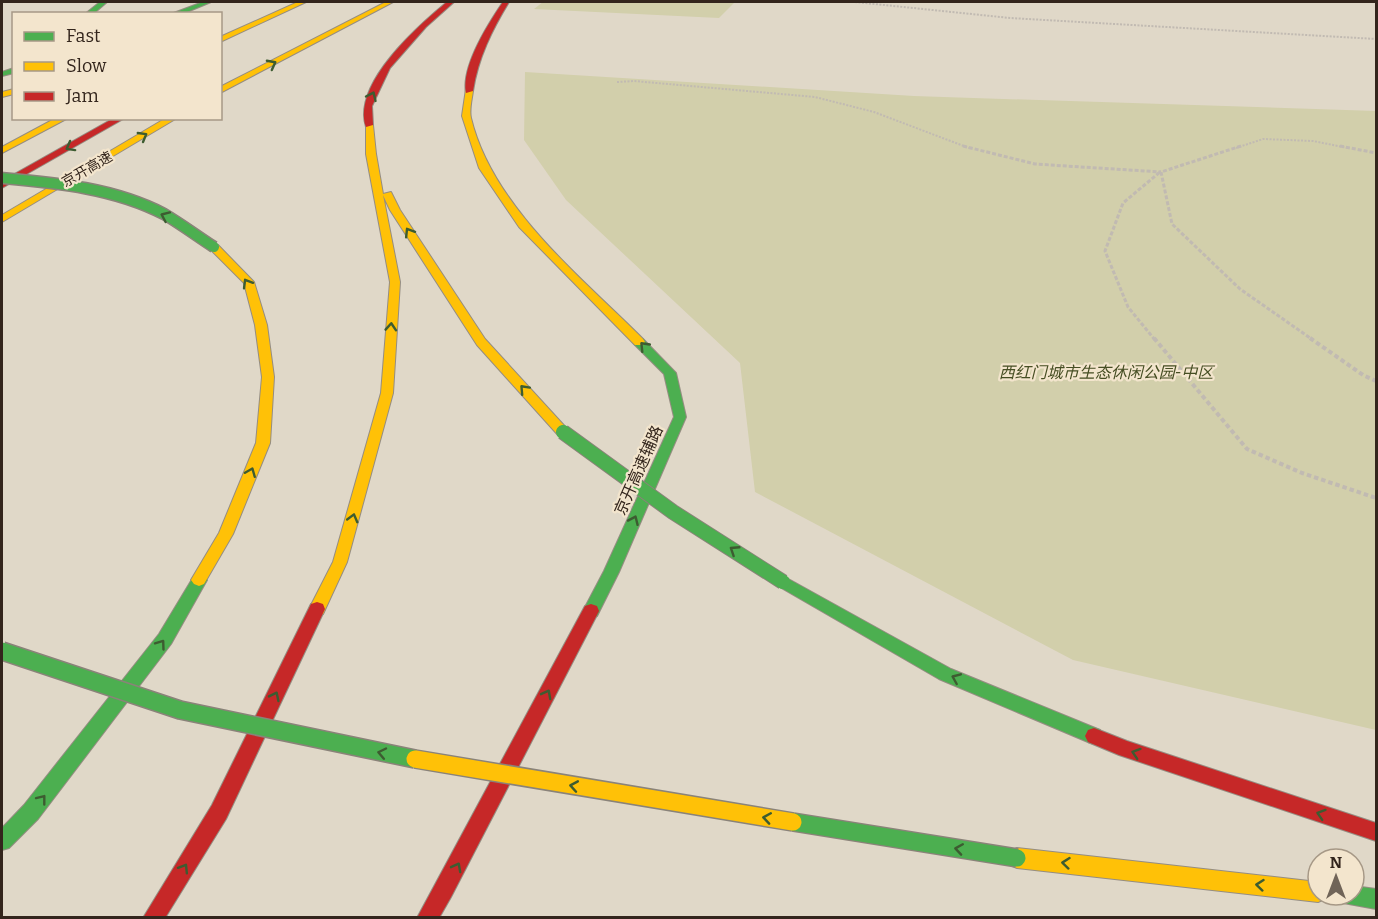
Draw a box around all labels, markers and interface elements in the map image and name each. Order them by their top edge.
legend [12,12,222,120]
text: Fast [66,25,101,47]
text: Slow [66,55,107,77]
one-way arrow [266,59,277,71]
text: Jam [65,85,99,107]
one-way arrow [365,92,377,103]
one-way arrow [137,132,147,144]
one-way arrow [66,140,76,151]
street label: 京开高速 [59,148,116,191]
one-way arrow [160,211,171,223]
one-way arrow [404,228,416,238]
one-way arrow [243,279,254,289]
one-way arrow [385,323,398,332]
one-way arrow [640,343,651,353]
park label: 西红门城市生态休闲公园-中区 [999,363,1215,382]
one-way arrow [520,385,531,396]
street label: 京开高速辅路 [610,422,667,518]
one-way arrow [244,467,256,478]
one-way arrow [345,513,358,523]
one-way arrow [627,515,639,526]
one-way arrow [729,547,740,558]
one-way arrow [154,640,165,651]
one-way arrow [951,673,962,685]
one-way arrow [540,690,551,700]
one-way arrow [268,691,280,702]
one-way arrow [378,747,388,760]
one-way arrow [1131,747,1142,760]
one-way arrow [570,780,580,793]
one-way arrow [34,794,45,805]
one-way arrow [1316,809,1327,822]
one-way arrow [762,813,771,825]
one-way arrow [955,843,964,855]
north arrow [1306,847,1366,907]
text: N [1330,853,1342,872]
one-way arrow [1062,857,1071,870]
one-way arrow [449,862,461,873]
one-way arrow [176,864,188,874]
one-way arrow [1255,879,1264,892]

